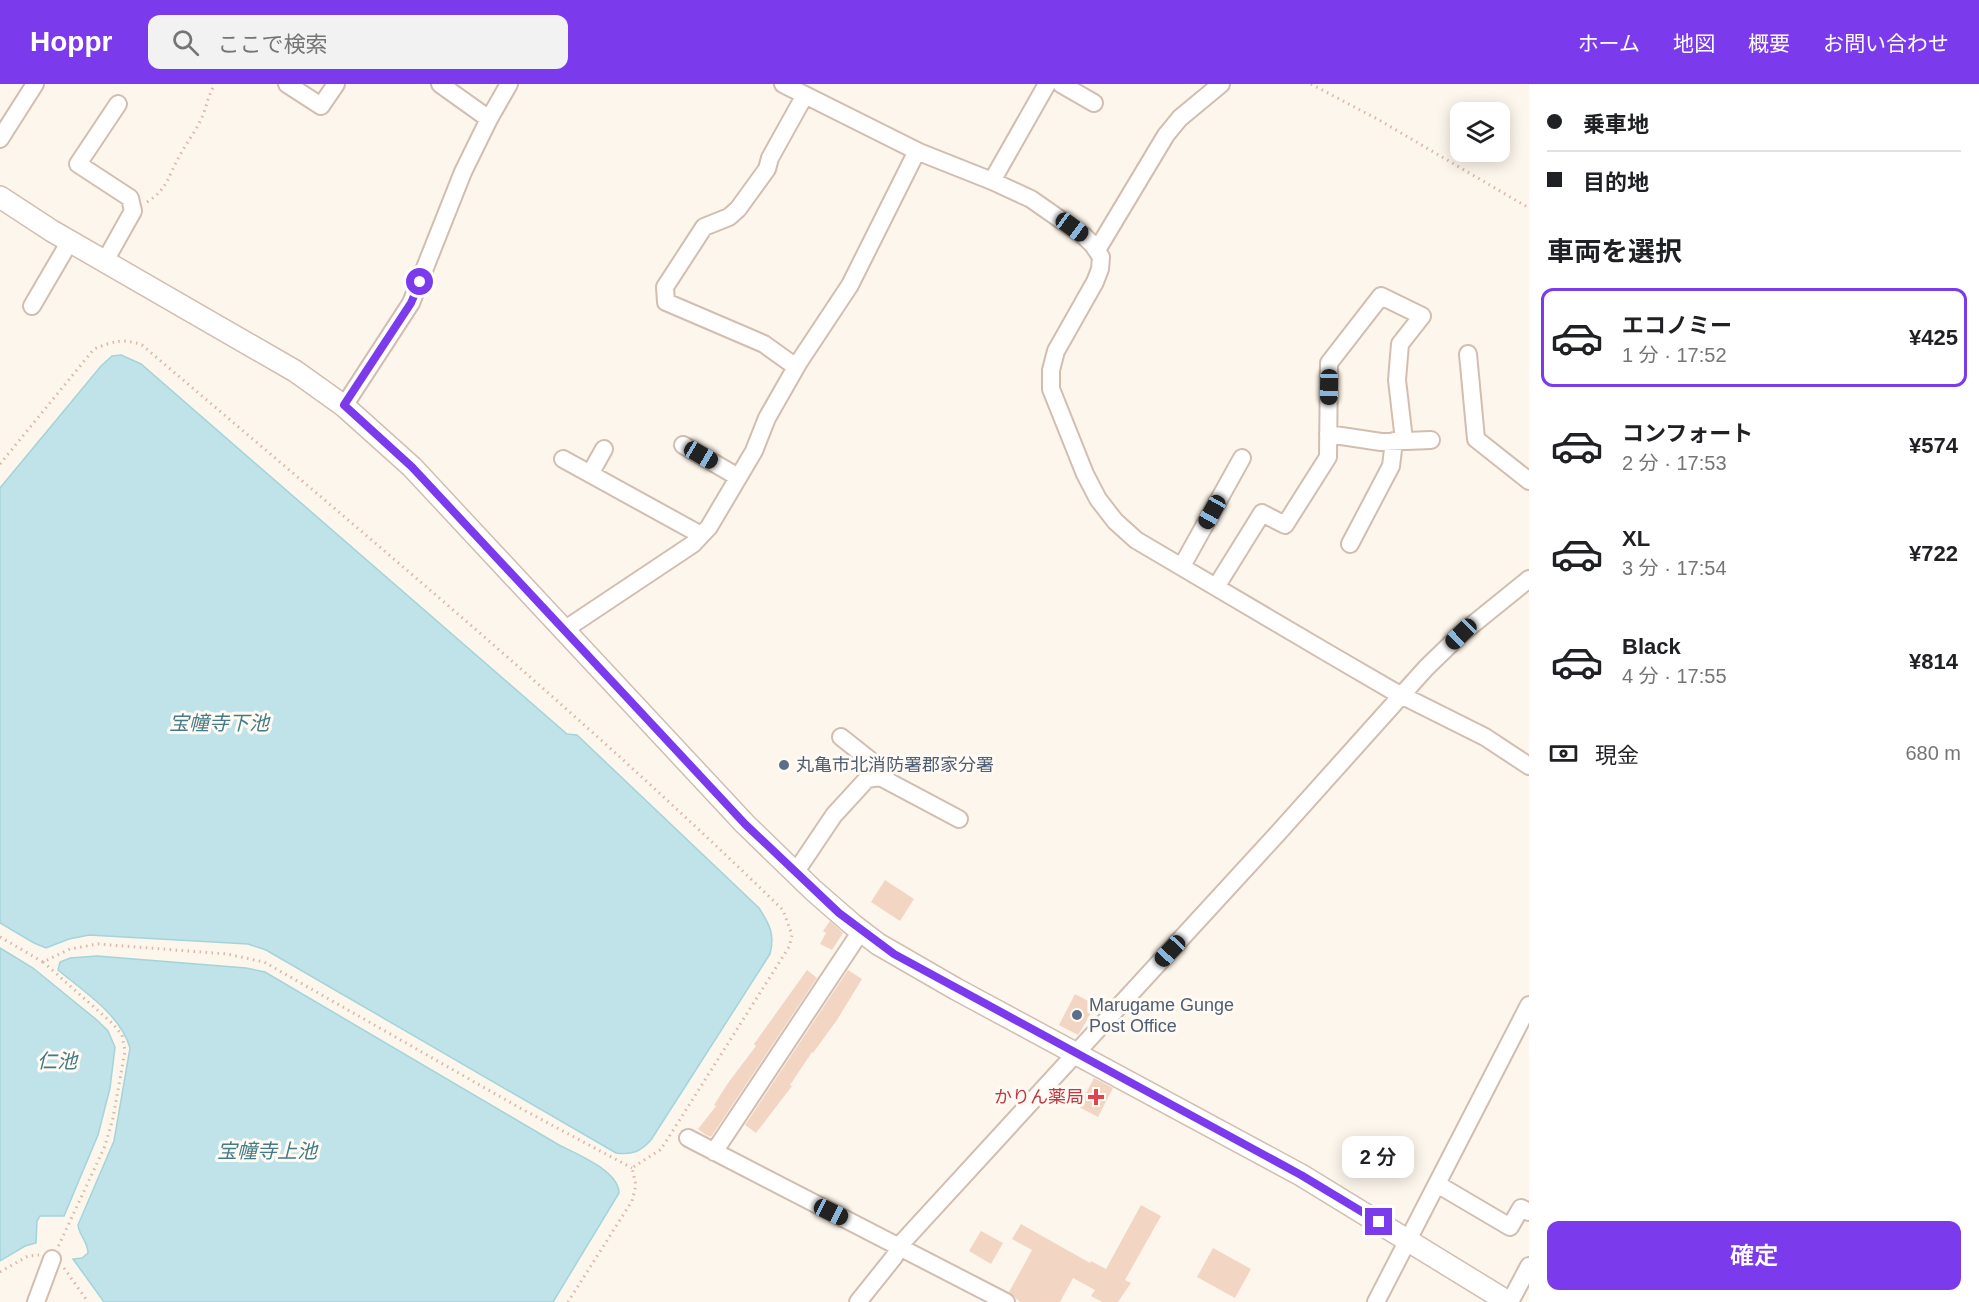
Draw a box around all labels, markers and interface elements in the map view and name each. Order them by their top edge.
search box [148,15,568,69]
text: Hoppr [30,26,112,57]
icon: search [169,26,202,59]
text: ここで検索 [217,32,327,57]
text: ホーム [1578,32,1640,55]
text: 地図 [1673,32,1715,55]
text: 概要 [1748,32,1790,55]
text: お問い合わせ [1823,32,1949,55]
map controls [1450,102,1510,162]
button: layers [1450,102,1510,162]
text: 乗車地 [1583,112,1649,137]
text: 目的地 [1583,170,1649,195]
car [1052,209,1092,245]
text: 車両を選択 [1547,237,1682,267]
route start [406,268,433,295]
icon: car [1550,311,1604,365]
text: エコノミー [1622,313,1732,338]
text: ¥425 [1909,325,1958,350]
text: 1 分 · 17:52 [1622,344,1727,366]
car [1320,369,1338,405]
icon: car [1550,419,1604,473]
text: コンフォート [1622,421,1753,446]
text: ¥574 [1909,433,1958,458]
car [681,438,721,472]
text: 2 分 · 17:53 [1622,452,1727,474]
car [1195,492,1229,532]
text: XL [1622,526,1650,551]
icon: car [1550,527,1604,581]
text: ¥722 [1909,541,1958,566]
text: 3 分 · 17:54 [1622,557,1727,579]
car [1442,615,1480,653]
text: Black [1622,634,1681,659]
icon: car [1550,635,1604,689]
text: ¥814 [1909,649,1958,674]
text: 4 分 · 17:55 [1622,665,1727,687]
water label: 宝幢寺下池 [169,712,271,734]
icon: cash [1547,737,1580,770]
text: 680 m [1905,742,1961,764]
text: 現金 [1595,743,1639,768]
place label: 丸亀市北消防署郡家分署 [796,755,994,775]
marker: 丸亀市北消防署郡家分署 [777,758,791,772]
car [1151,932,1189,970]
place label: Marugame Gunge Post Office [1089,995,1234,1036]
marker: Marugame Gunge Post Office [1070,1008,1084,1022]
water label: 仁池 [37,1050,79,1072]
place label: かりん薬局 [994,1087,1084,1107]
marker: かりん薬局 [1089,1090,1103,1104]
callout: 2 分 [1343,1135,1415,1177]
water label: 宝幢寺上池 [217,1140,319,1162]
text: 2 分 [1360,1146,1396,1168]
car [811,1196,851,1228]
route end [1365,1208,1392,1235]
button: 確定 [1547,1221,1961,1290]

